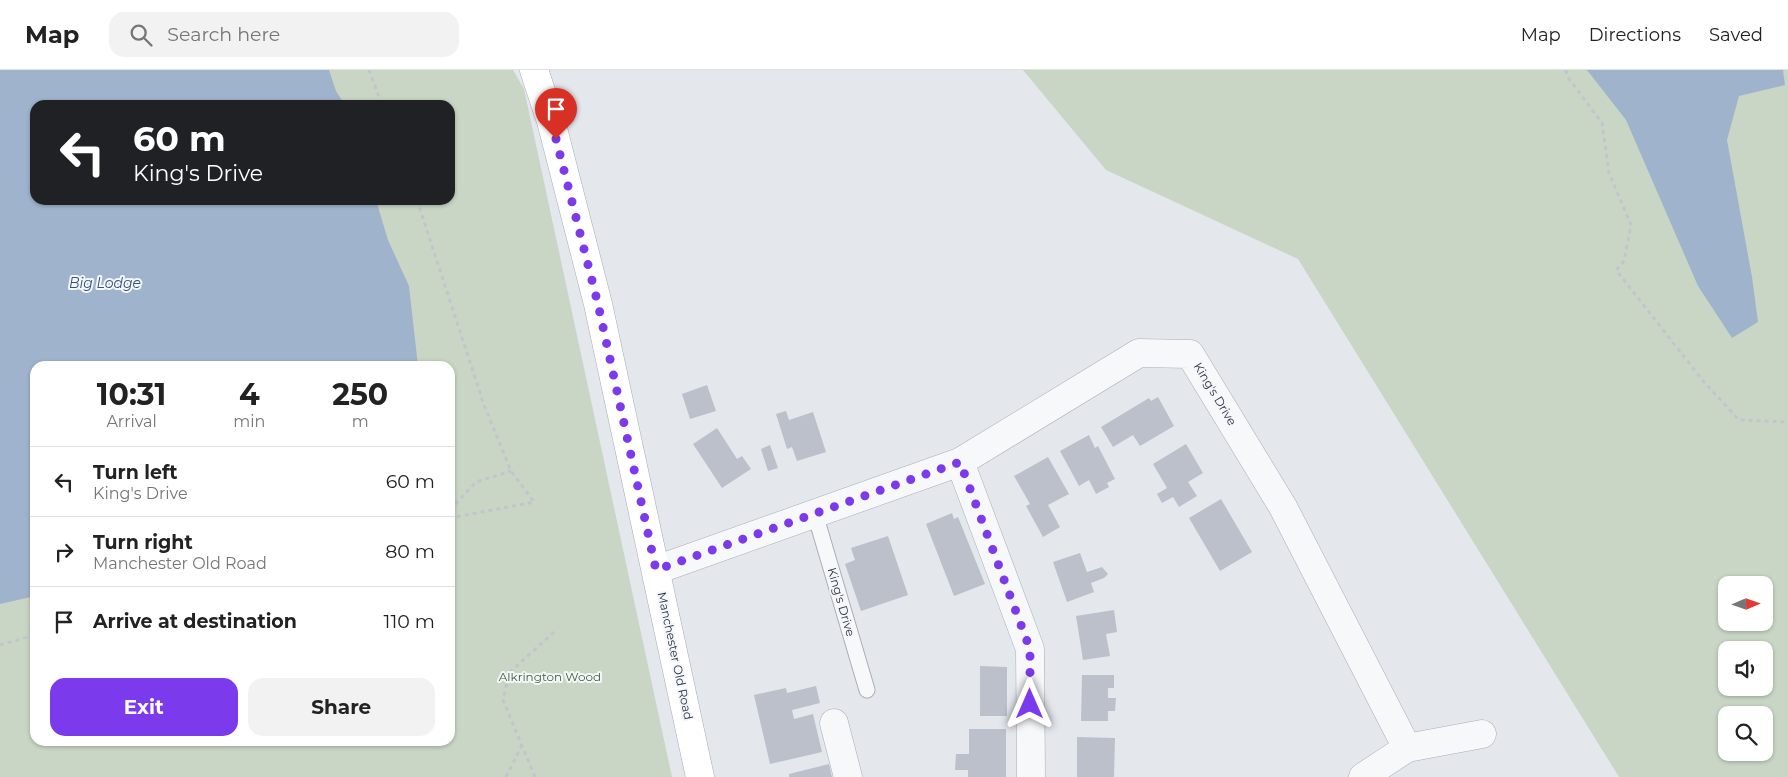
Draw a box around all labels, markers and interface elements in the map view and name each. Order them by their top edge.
search box [109,12,459,57]
text: Map [25,20,79,49]
icon: search [127,21,155,49]
text: Search here [167,23,280,46]
text: Map [1521,24,1561,46]
text: Directions [1589,24,1681,46]
text: Saved [1709,24,1763,46]
pin [535,88,577,139]
icon: arrive [542,95,570,123]
text: 60 m [133,117,226,160]
icon: left [50,120,115,185]
text: King's Drive [133,160,263,187]
water label: Big Lodge [69,274,141,292]
street label: King's Drive [1191,359,1240,428]
text: 10:31 [97,376,166,413]
text: 4 [239,376,260,413]
text: 250 [332,376,388,413]
text: Arrival [106,412,157,431]
text: min [233,412,265,431]
text: m [352,412,369,431]
text: Turn left [93,461,178,484]
icon: left [50,468,78,496]
text: 60 m [386,470,435,493]
text: King's Drive [93,484,188,503]
text: Turn right [93,531,193,554]
icon: right [50,538,78,566]
text: 80 m [385,540,435,563]
text: Manchester Old Road [93,554,267,573]
street label: King's Drive [824,566,858,638]
north arrow [1718,576,1772,631]
map controls [1718,576,1773,761]
street label: Manchester Old Road [655,591,696,721]
icon: arrive [50,608,78,636]
text: Arrive at destination [93,610,297,633]
text: 110 m [384,610,435,633]
button: sound [1718,641,1773,696]
park label: Alkrington Wood [499,669,601,684]
position arrow [1003,677,1055,729]
button: Exit [50,678,238,736]
button: Share [248,678,435,736]
button: search [1718,706,1773,761]

